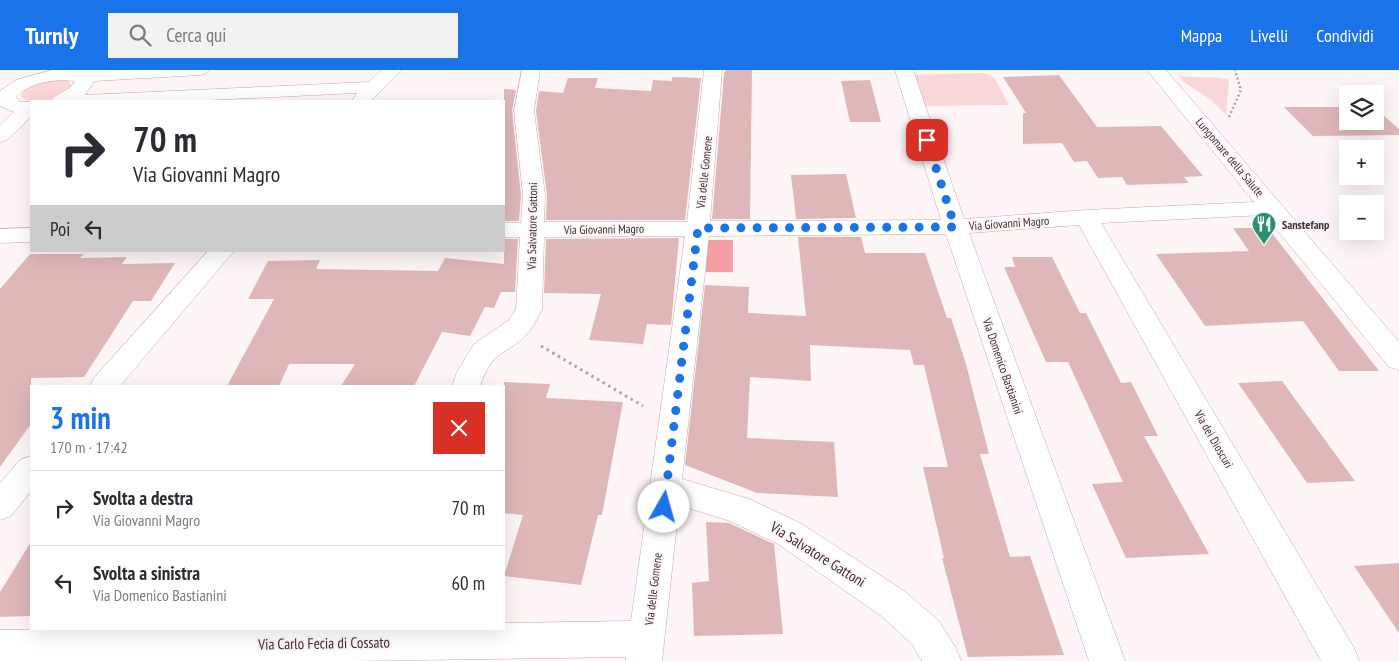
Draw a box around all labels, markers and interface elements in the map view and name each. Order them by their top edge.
search box [108,13,458,58]
text: Turnly [25,20,78,51]
icon: search [126,21,154,49]
text: Cerca qui [166,23,226,47]
text: Mappa [1181,24,1222,47]
text: Livelli [1250,24,1288,47]
text: Condividi [1316,24,1374,47]
map controls [1339,85,1384,240]
button: layers [1339,85,1384,130]
street label: Lungomare della Salute [1193,115,1267,199]
text: 70 m [133,116,197,162]
pin [906,119,948,161]
icon: right [50,120,115,185]
icon: arrive [913,126,941,154]
street label: Via delle Gomene [693,135,715,210]
button: + [1339,140,1384,185]
text: Via Giovanni Magro [133,160,280,188]
street label: Via Salvatore Gattoni [524,182,540,271]
button: − [1339,195,1384,240]
restaurant icon: Sanstefanp [1251,211,1277,245]
street label: Via Giovanni Magro [967,213,1050,233]
icon: left [80,215,108,243]
text: Poi [50,217,70,241]
place label: Sanstefanp [1282,217,1330,232]
street label: Via Giovanni Magro [563,221,644,237]
street label: Via Domenico Bastianini [979,315,1026,416]
text: 3 min [50,398,111,437]
button: close [433,402,485,454]
street label: Via dei Dioscuri [1191,407,1237,471]
text: 170 m · 17:42 [50,437,128,457]
position arrow [637,480,689,532]
text: Svolta a destra [93,486,193,510]
icon: right [50,494,78,522]
text: 70 m [452,496,485,520]
text: Via Giovanni Magro [93,510,200,530]
street label: Via Salvatore Gattoni [766,517,869,591]
street label: Via delle Gomene [641,552,665,627]
text: Svolta a sinistra [93,561,200,585]
icon: left [50,569,78,597]
text: 60 m [452,571,485,595]
text: Via Domenico Bastianini [93,585,227,605]
street label: Via Carlo Fecia di Cossato [257,632,390,654]

